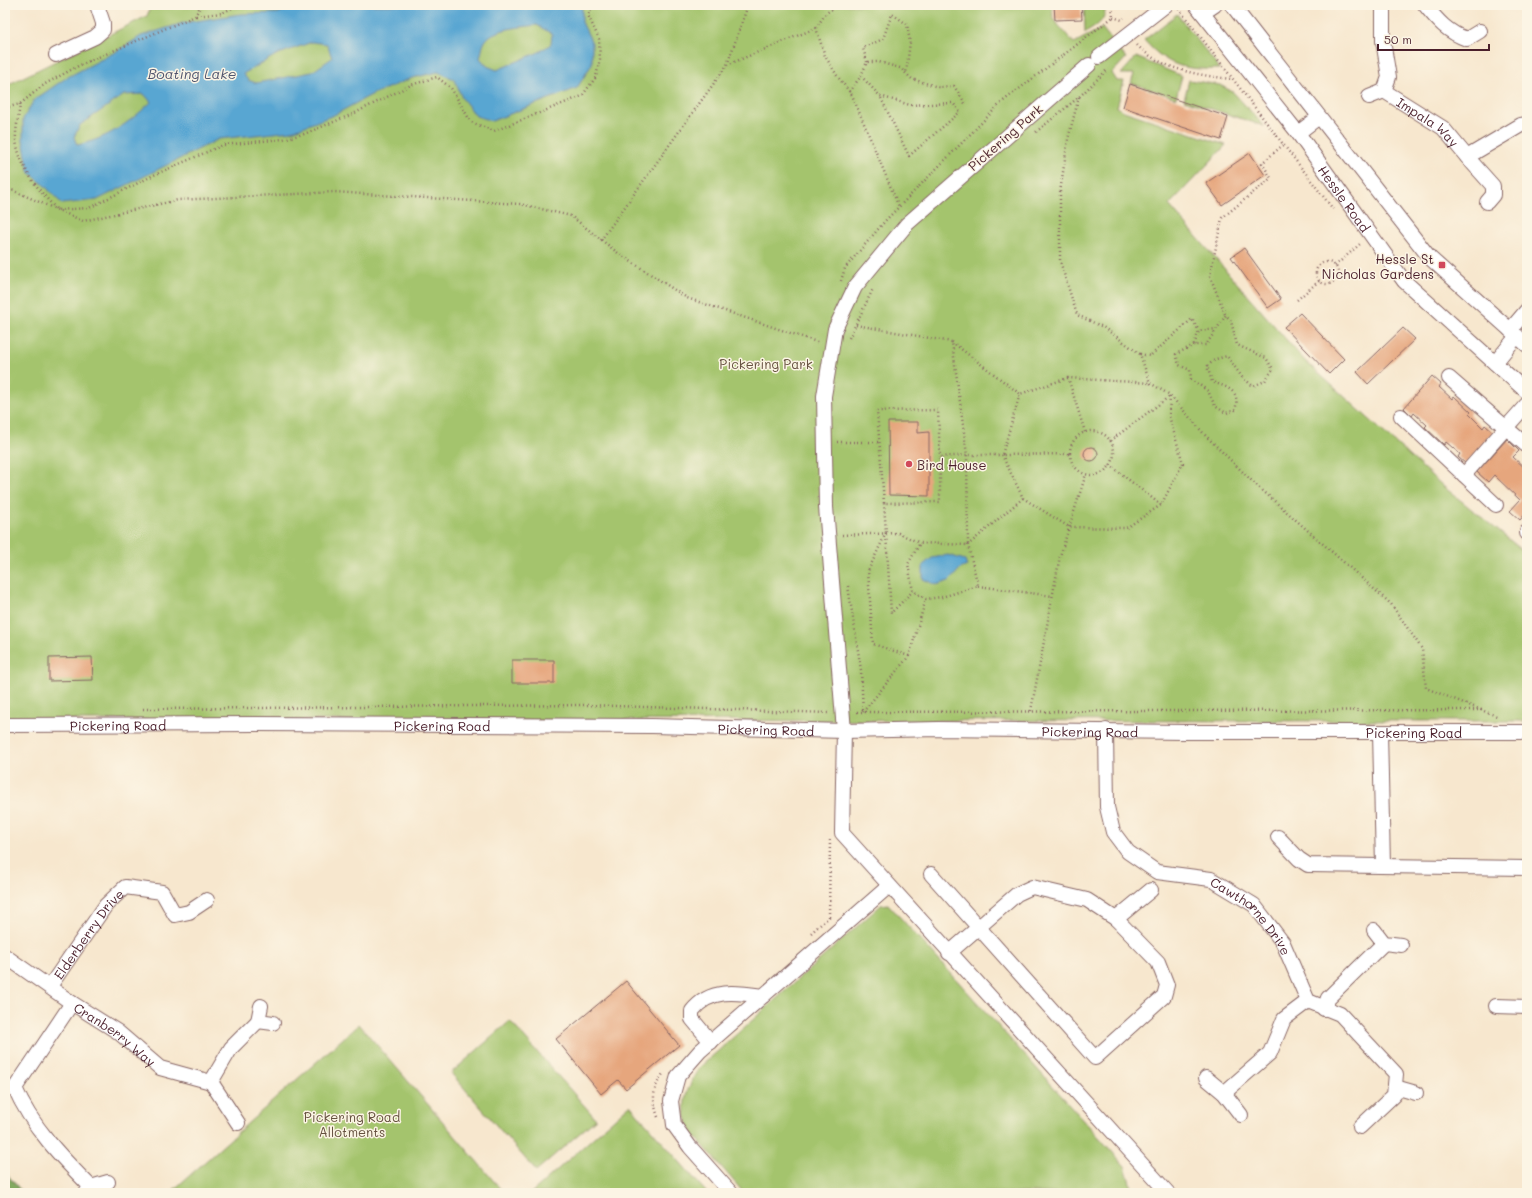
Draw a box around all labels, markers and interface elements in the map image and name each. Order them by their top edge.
scale bar [1378,26,1489,52]
text: 50 m [1384,31,1412,47]
water label: Boating Lake [148,64,236,83]
street label: Impala Way [1394,93,1463,150]
street label: Pickering Park [964,100,1046,174]
street label: Hessle Road [1315,162,1374,235]
place label: Hessle St Nicholas Gardens [1322,250,1434,282]
marker: Hessle St Nicholas Gardens [1437,260,1447,270]
park label: Pickering Park [719,355,813,372]
place label: Bird House [917,456,986,473]
marker: Bird House [904,459,914,469]
street label: Pickering Road [70,716,166,733]
street label: Pickering Road [394,716,490,734]
street label: Pickering Road [718,719,814,739]
street label: Pickering Road [1042,722,1138,740]
street label: Pickering Road [1366,724,1462,741]
street label: Cawthorne Drive [1208,872,1296,957]
street label: Elderberry Drive [49,885,127,982]
street label: Cranberry Way [71,998,160,1070]
park label: Pickering Road Allotments [304,1108,400,1140]

